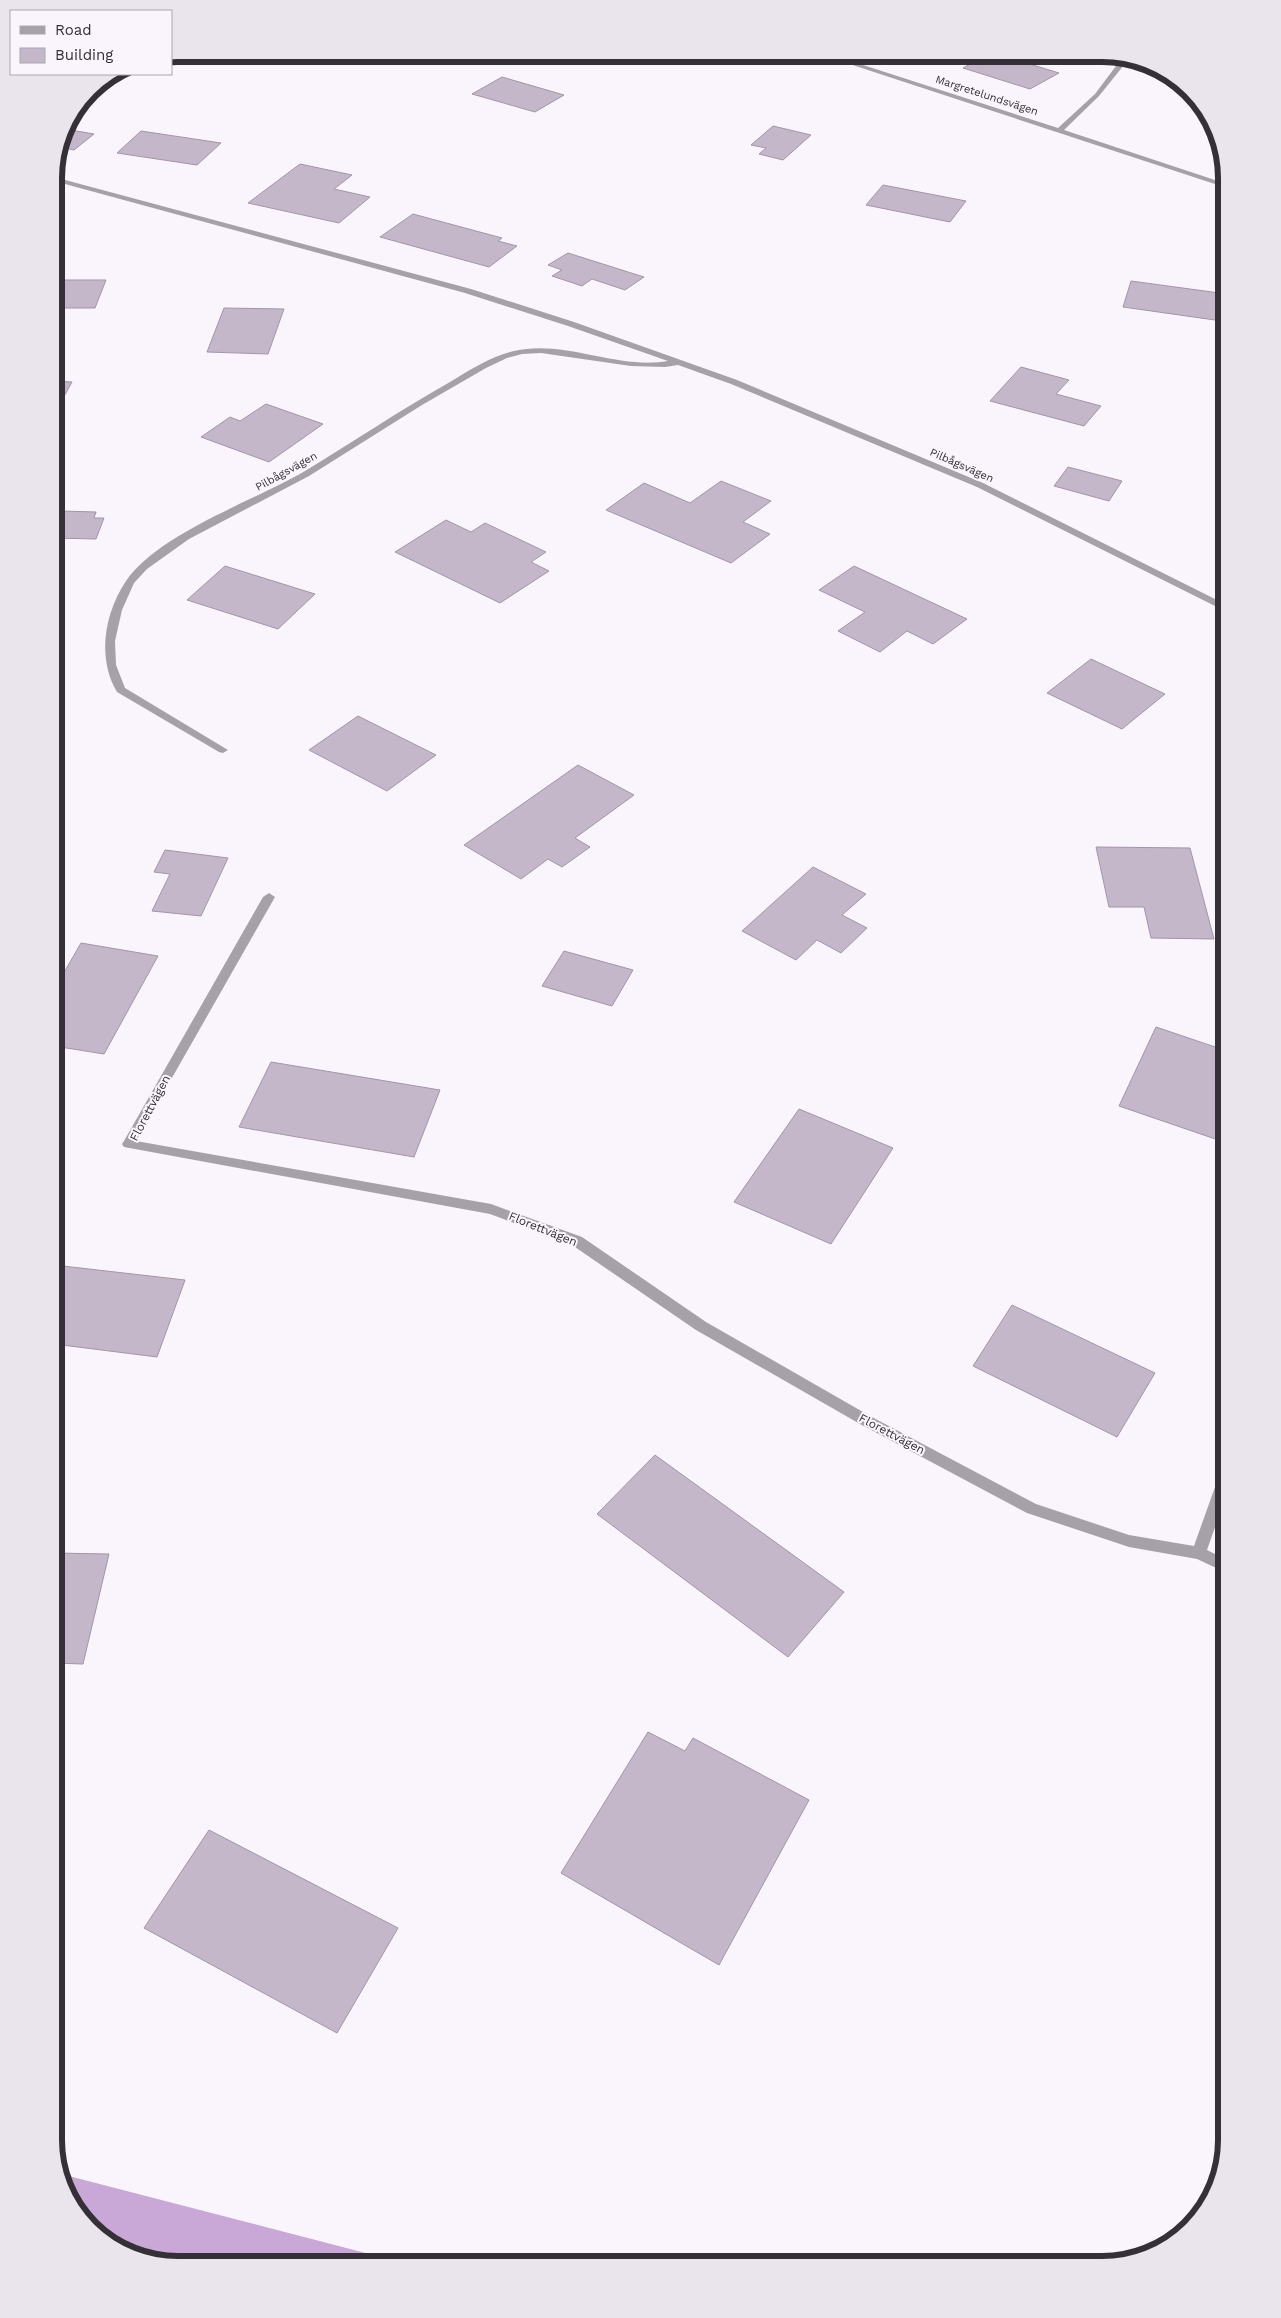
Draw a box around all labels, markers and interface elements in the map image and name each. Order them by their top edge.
legend [10,10,172,75]
text: Road [55,21,92,39]
text: Building [55,46,113,64]
street label: Margretelundsvägen [934,73,1040,118]
street label: Pilbågsvägen [928,446,996,485]
street label: Pilbågsvägen [253,449,319,494]
street label: Florettvägen [127,1073,173,1143]
street label: Florettvägen [507,1209,579,1249]
street label: Florettvägen [857,1411,927,1457]

